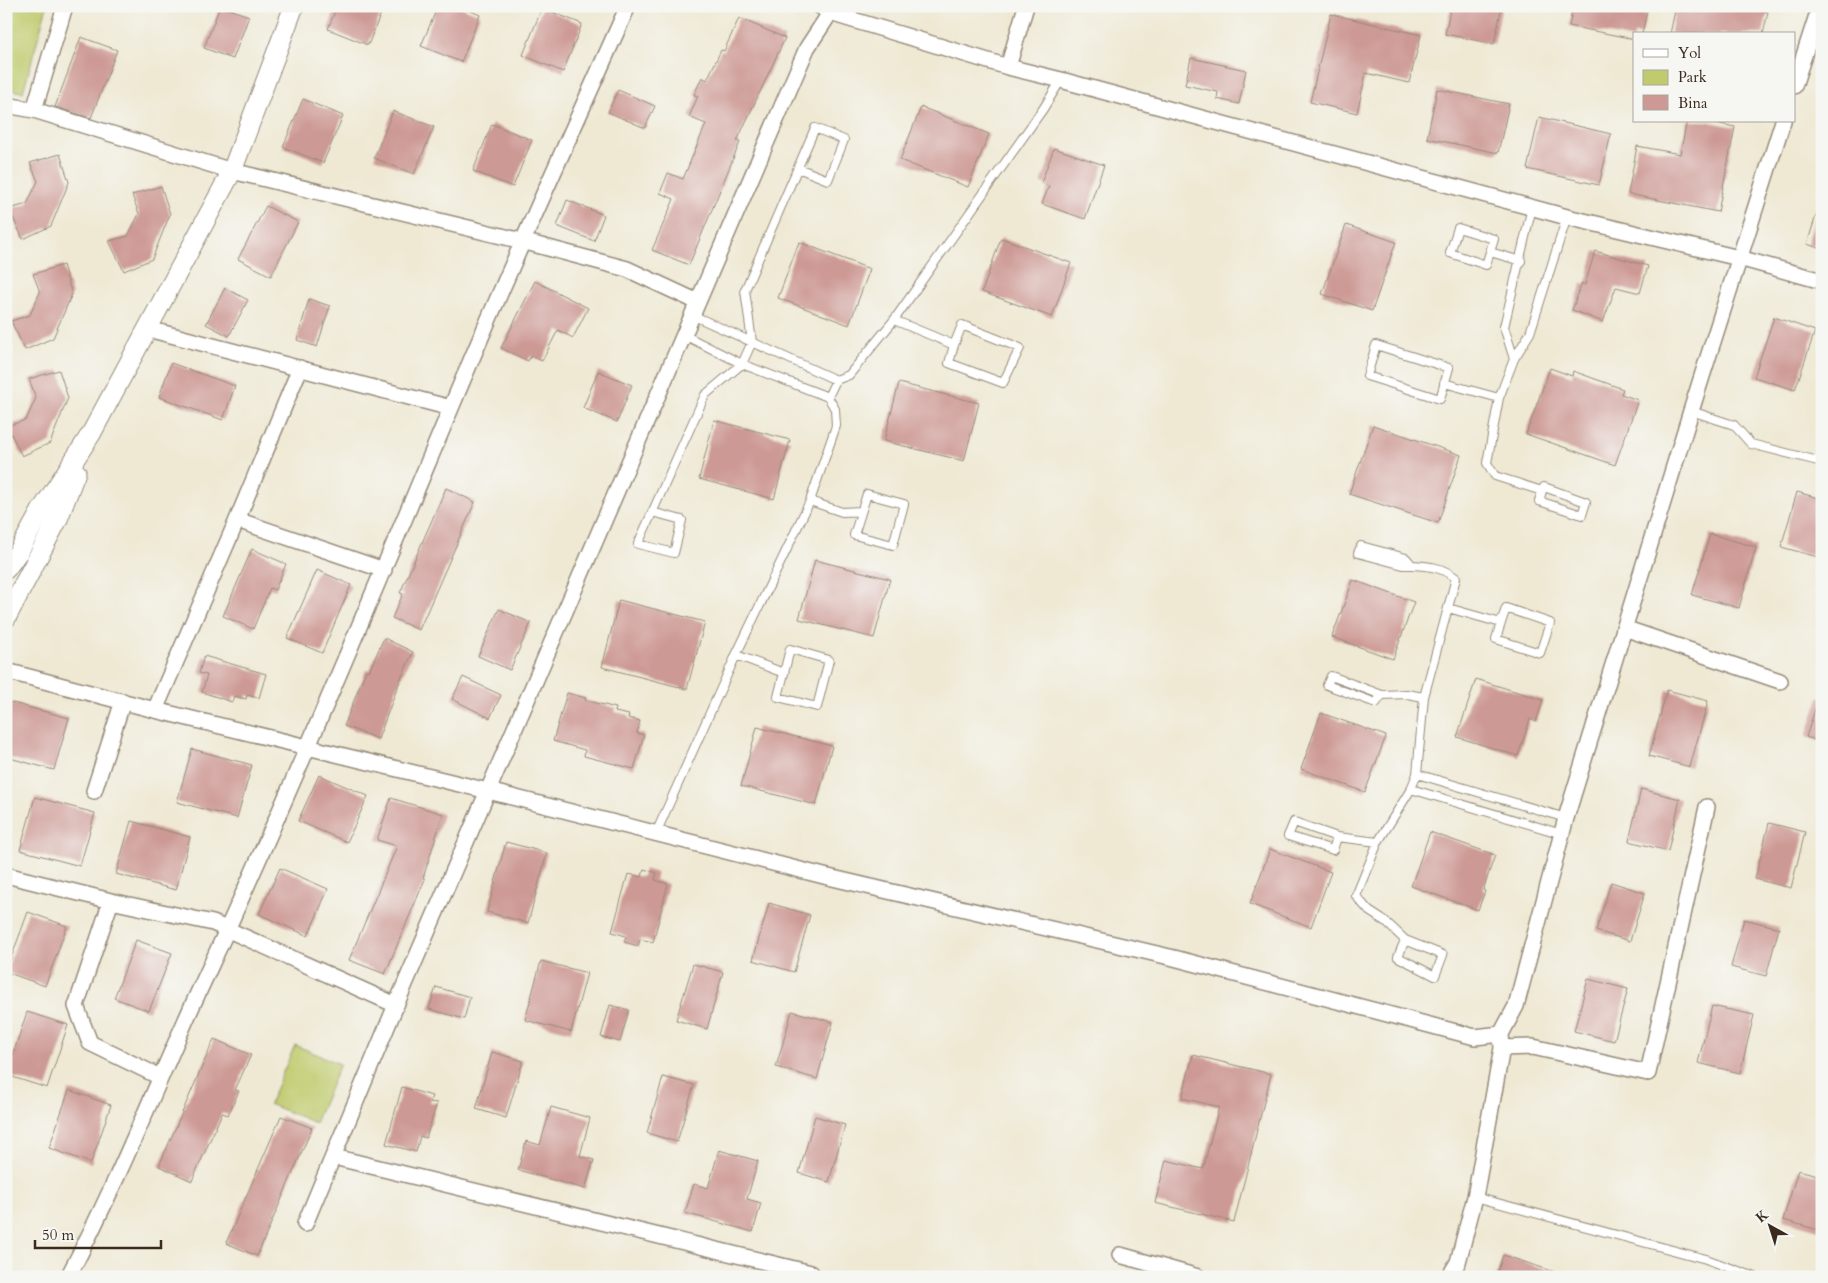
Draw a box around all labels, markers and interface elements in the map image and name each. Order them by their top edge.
legend [1633,32,1796,122]
text: Yol [1678,43,1701,63]
text: Park [1678,67,1707,87]
text: Bina [1678,93,1708,113]
north arrow [1746,1200,1796,1250]
text: K [1752,1205,1773,1227]
scale bar [35,1218,161,1250]
text: 50 m [42,1225,74,1245]

